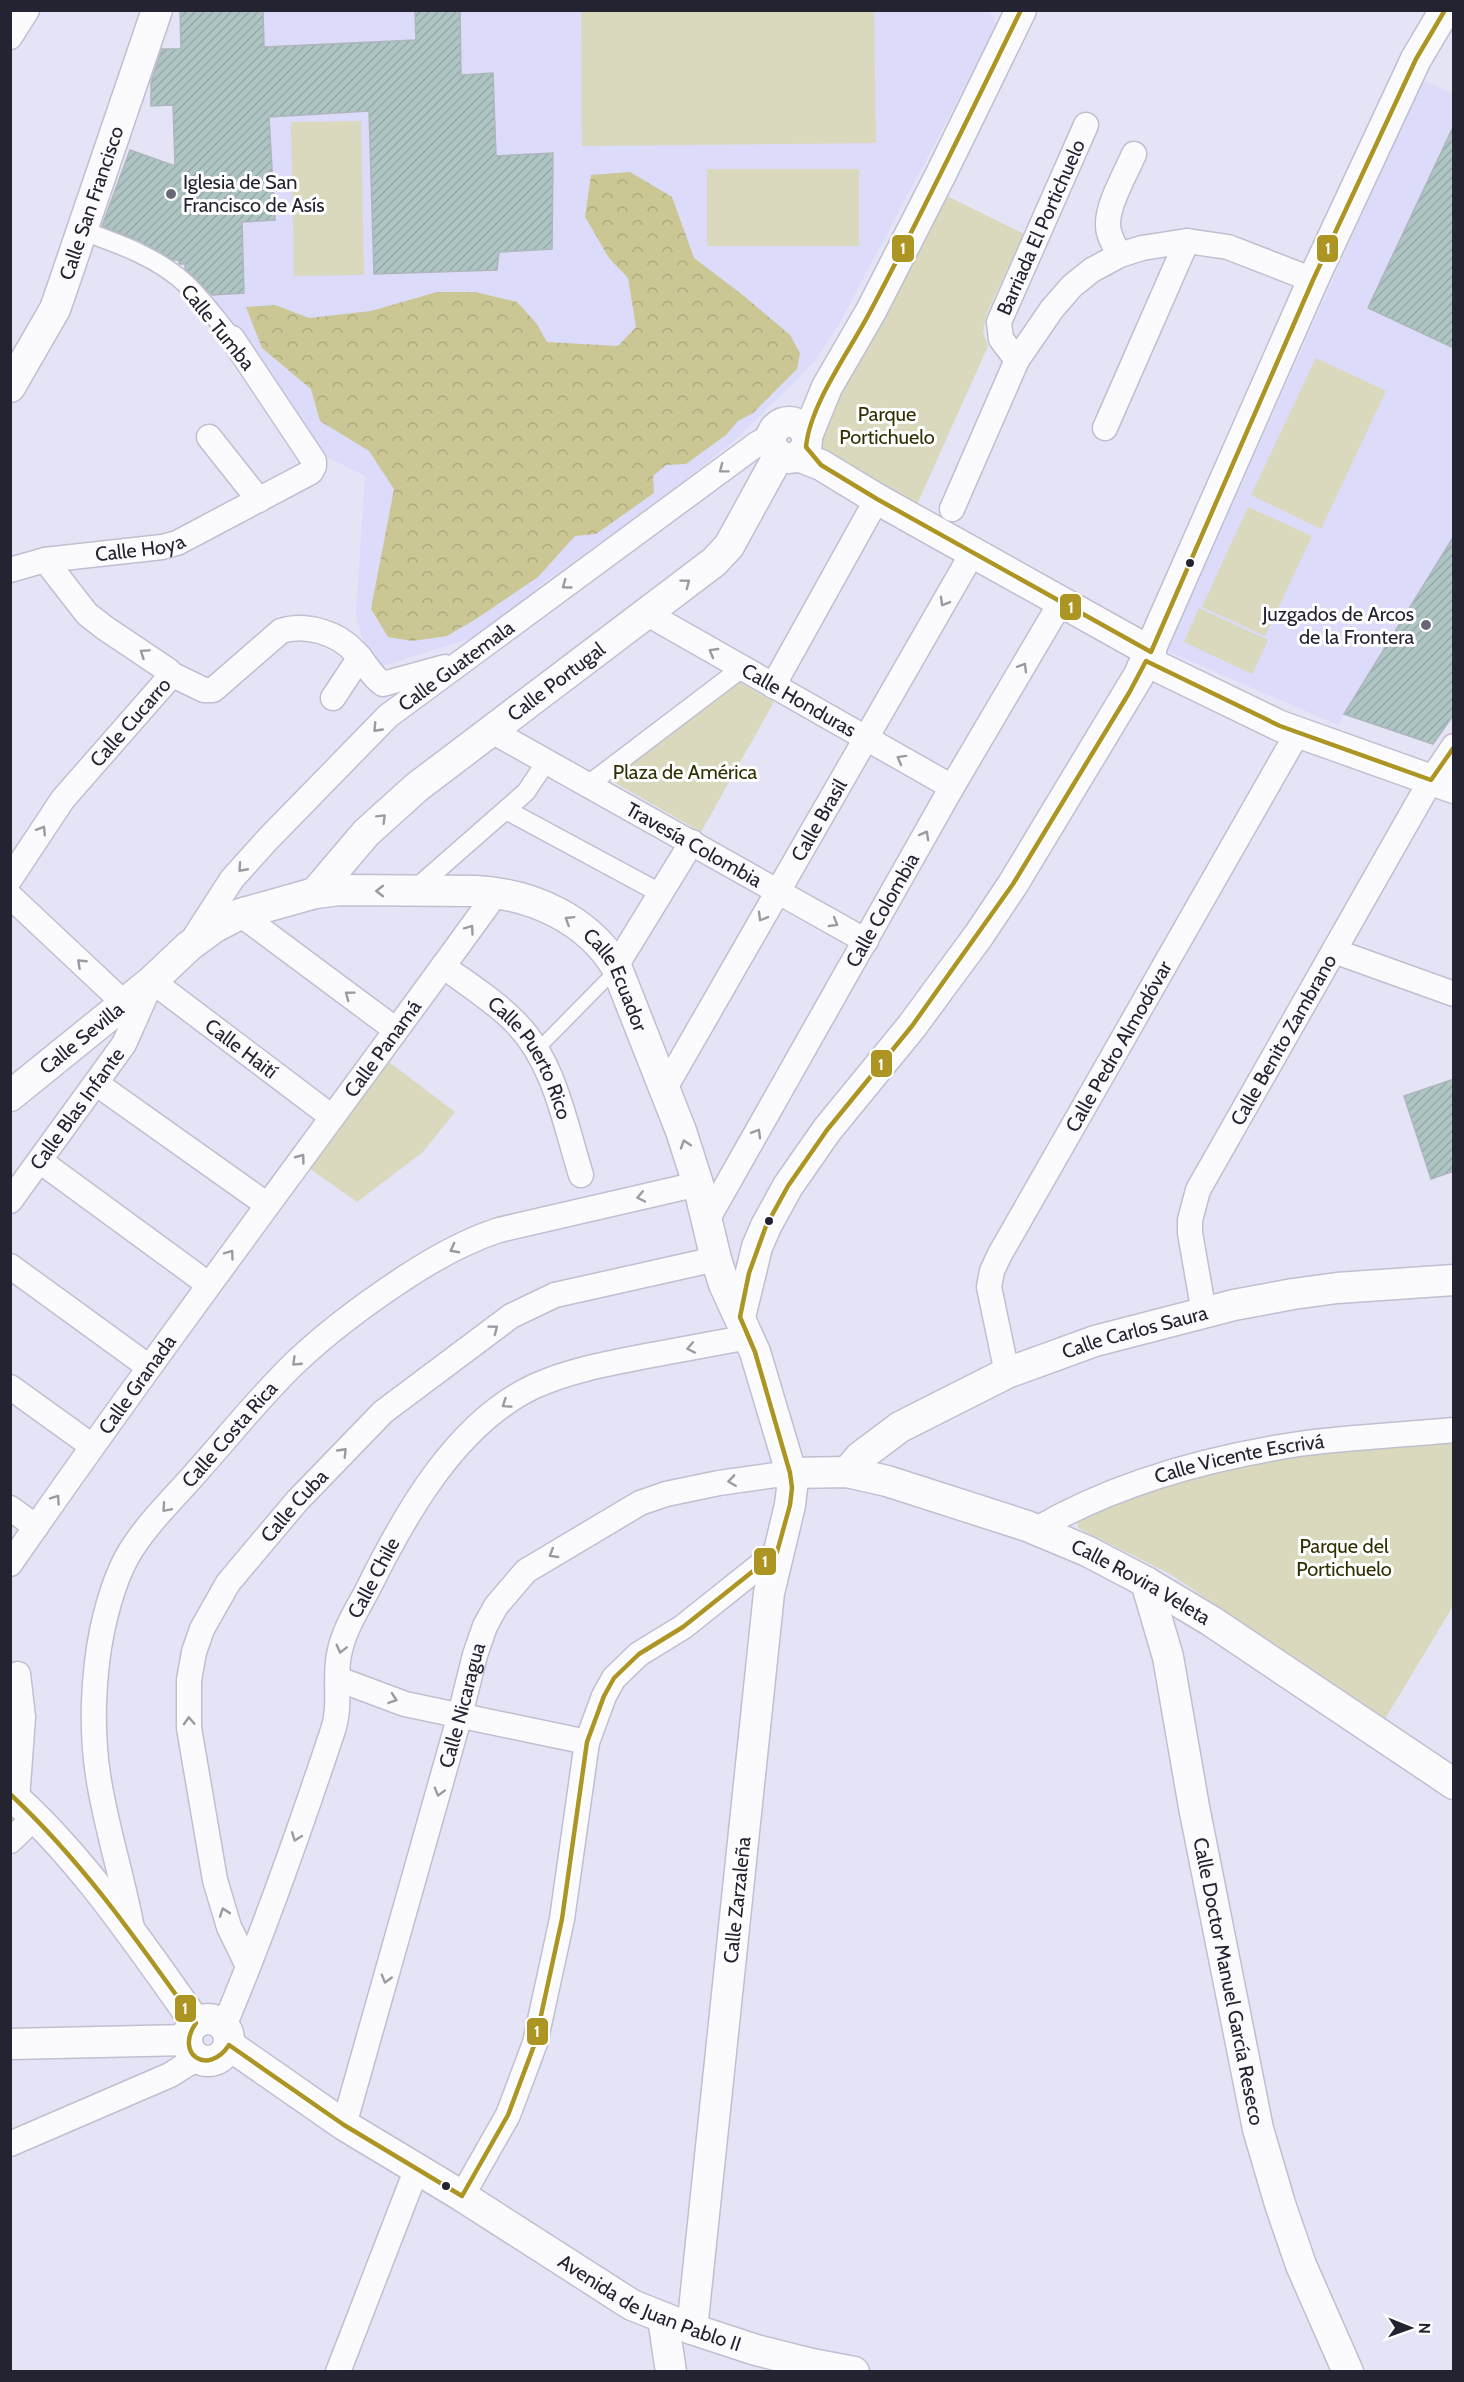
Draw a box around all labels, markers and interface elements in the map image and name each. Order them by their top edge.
street label: Calle San Francisco [54,123,129,283]
street label: Barriada El Portichuelo [992,136,1090,319]
place label: Iglesia de San Francisco de Asís [183,170,325,217]
marker: Iglesia de San Francisco de Asís [164,187,178,201]
line badge: 1 [891,234,915,263]
line badge: 1 [1316,234,1339,263]
text: 1 [900,239,906,258]
text: 1 [1325,239,1331,258]
street label: Calle Tumba [176,279,260,375]
park label: Parque Portichuelo [839,402,935,449]
one-way arrow [719,462,730,473]
street label: Calle Hoya [94,529,190,566]
unlabelled marker [1184,557,1196,569]
one-way arrow [562,578,573,589]
one-way arrow [679,580,690,591]
line badge: 1 [1059,593,1082,621]
one-way arrow [939,596,951,607]
text: 1 [1068,598,1074,617]
place label: Juzgados de Arcos de la Frontera [1261,602,1414,649]
street label: Calle Guatemala [394,615,519,716]
marker: Juzgados de Arcos de la Frontera [1419,618,1433,632]
street label: Calle Portugal [503,637,610,726]
one-way arrow [709,647,719,659]
one-way arrow [140,650,151,661]
street label: Calle Honduras [738,658,860,742]
one-way arrow [1016,663,1028,673]
street label: Calle Cucarro [85,673,176,772]
one-way arrow [374,720,385,731]
one-way arrow [897,755,907,766]
park label: Plaza de América [613,760,758,784]
street label: Calle Brasil [786,774,852,865]
street label: Travesía Colombia [622,797,767,892]
one-way arrow [375,814,385,825]
one-way arrow [34,826,46,836]
one-way arrow [918,831,929,841]
street label: Calle Colombia [841,849,924,971]
one-way arrow [238,861,249,872]
one-way arrow [375,884,384,897]
one-way arrow [758,911,770,921]
one-way arrow [565,915,575,927]
one-way arrow [828,916,838,927]
street label: Calle Ecuador [578,923,653,1035]
one-way arrow [462,925,473,936]
street label: Calle Benito Zambrano [1225,950,1341,1130]
street label: Calle Pedro Almodóvar [1060,956,1177,1136]
one-way arrow [77,959,88,970]
street label: Calle Puerto Rico [483,991,576,1122]
one-way arrow [345,992,356,1003]
street label: Calle Panamá [339,995,427,1102]
street label: Calle Sevilla [35,997,129,1079]
street label: Calle Haití [200,1013,282,1084]
street label: Calle Blas Infante [25,1043,129,1175]
line badge: 1 [870,1049,893,1078]
text: 1 [878,1055,884,1074]
one-way arrow [750,1129,761,1139]
one-way arrow [680,1139,692,1150]
one-way arrow [294,1153,305,1164]
one-way arrow [636,1189,646,1202]
unlabelled marker [763,1215,775,1227]
one-way arrow [450,1242,460,1253]
one-way arrow [223,1250,234,1261]
street label: Calle Carlos Saura [1058,1300,1210,1364]
one-way arrow [487,1325,498,1336]
street label: Calle Granada [93,1330,181,1439]
one-way arrow [686,1341,696,1354]
one-way arrow [292,1355,303,1366]
street label: Calle Costa Rica [177,1376,283,1492]
one-way arrow [502,1396,512,1408]
street label: Calle Vicente Escrivá [1151,1429,1326,1488]
one-way arrow [335,1448,346,1459]
street label: Calle Cuba [256,1464,333,1547]
one-way arrow [727,1475,736,1487]
one-way arrow [49,1494,60,1505]
one-way arrow [162,1501,173,1511]
street label: Calle Chile [342,1533,405,1622]
street label: Calle Rovira Veleta [1068,1534,1215,1630]
park label: Parque del Portichuelo [1296,1534,1392,1581]
one-way arrow [549,1547,559,1558]
line badge: 1 [753,1547,777,1576]
text: 1 [762,1552,768,1571]
street label: Calle Nicaragua [434,1639,491,1771]
one-way arrow [336,1643,348,1654]
one-way arrow [387,1692,398,1705]
one-way arrow [182,1716,195,1725]
one-way arrow [434,1786,446,1797]
one-way arrow [291,1831,304,1841]
street label: Calle Zarzaleña [718,1835,756,1965]
street label: Calle Doctor Manuel García Reseco [1188,1835,1269,2127]
one-way arrow [219,1907,232,1918]
one-way arrow [380,1974,393,1984]
line badge: 1 [174,1994,197,2023]
text: 1 [182,1999,188,2018]
line badge: 1 [526,2017,549,2046]
text: 1 [534,2022,540,2041]
unlabelled marker [440,2180,452,2192]
street label: Avenida de Juan Pablo II [554,2249,744,2356]
north arrow [1380,2298,1440,2358]
text: N [1415,2322,1434,2334]

